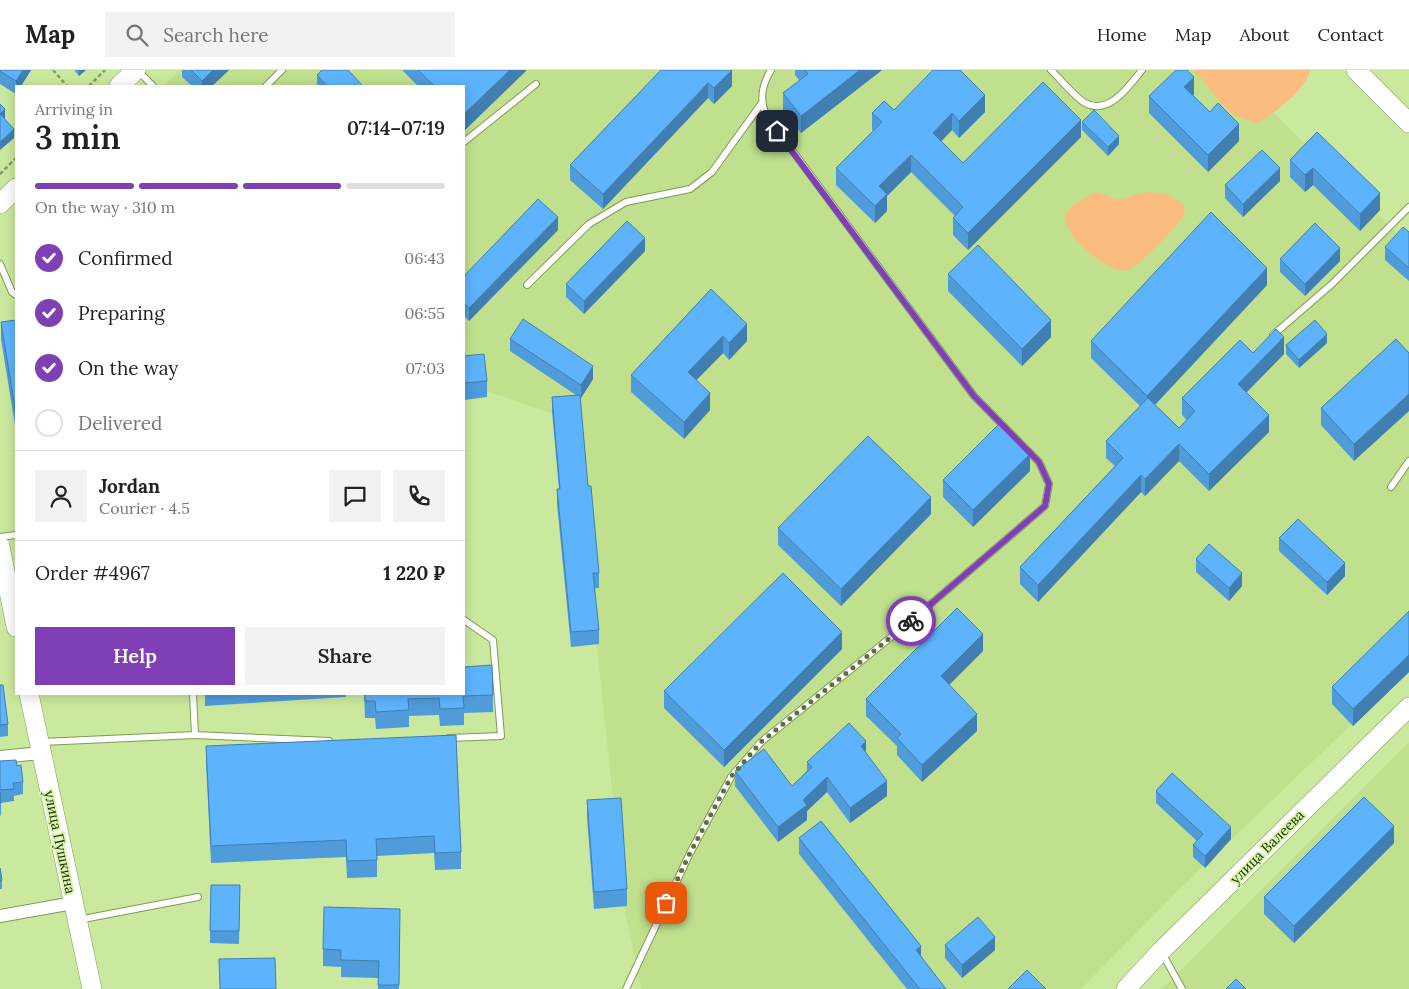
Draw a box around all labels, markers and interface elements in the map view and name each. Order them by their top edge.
search box [105,12,455,57]
text: Map [25,19,75,50]
icon: search [123,21,151,49]
text: Search here [163,23,269,47]
text: Home [1097,23,1147,46]
text: Map [1175,23,1211,46]
text: About [1239,23,1289,46]
text: Contact [1317,23,1384,46]
text: Arriving in [35,99,113,119]
pin [756,110,798,152]
text: 07:14–07:19 [347,116,445,140]
text: 3 min [35,117,121,158]
icon: home [763,117,791,145]
text: On the way · 310 m [35,197,175,217]
icon: check [35,244,63,272]
text: Confirmed [78,246,173,270]
text: 06:43 [404,248,445,268]
icon: check [35,299,63,327]
text: Preparing [78,301,165,325]
text: 06:55 [404,303,445,323]
icon: check [35,354,63,382]
text: On the way [78,356,178,380]
text: 07:03 [405,358,445,378]
text: Delivered [78,411,162,435]
button: person [35,470,87,522]
button: chat [329,470,381,522]
button: phone [393,470,445,522]
text: Jordan [99,474,160,498]
text: Courier · 4.5 [99,498,190,518]
text: Order #4967 [35,561,150,585]
text: 1 220 ₽ [383,561,445,585]
courier [886,596,936,646]
icon: bike [897,607,925,635]
button: Help [35,627,235,685]
button: Share [245,627,445,685]
street label: улица Пушкина [40,788,80,896]
street label: улица Валеева [1226,806,1308,888]
pin [645,882,687,924]
icon: bag [652,889,680,917]

